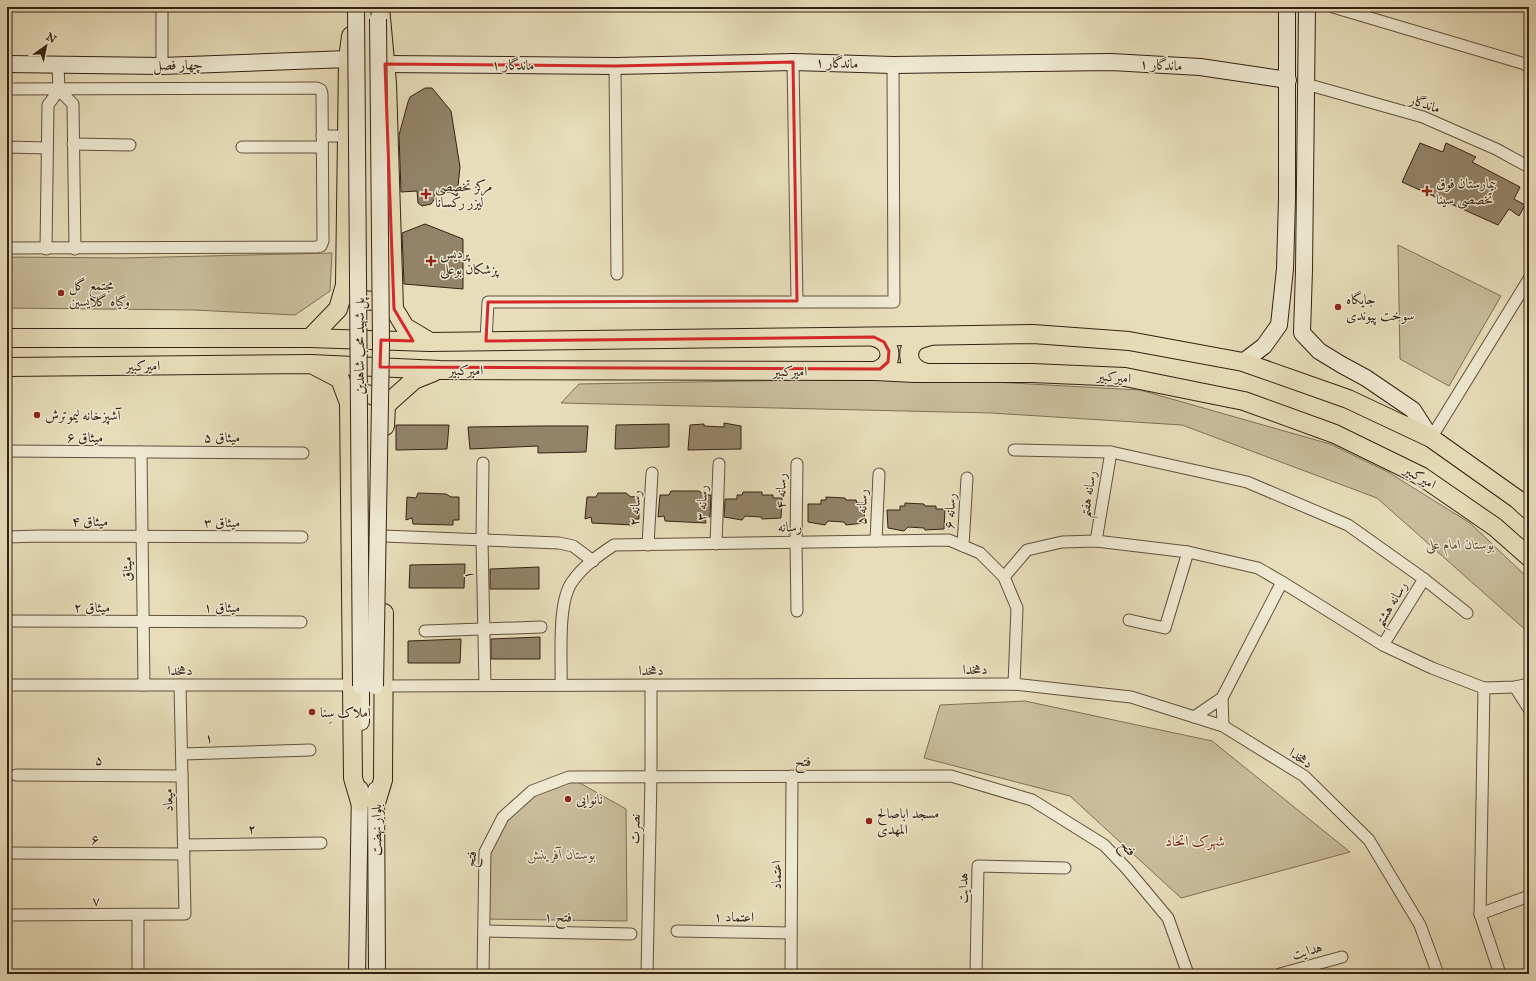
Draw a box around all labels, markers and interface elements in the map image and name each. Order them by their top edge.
north arrow [26,26,66,66]
text: N [44,30,59,46]
street label: ماندگار ۱ [815,54,859,72]
street label: ماندگار ۱ [1139,55,1183,75]
street label: چهار فصل [153,56,203,76]
street label: ماندگار ۱ [492,56,534,74]
street label: ماندگار [1405,90,1443,117]
place label: بیمارستان فوق تخصصی سینا [1436,175,1497,209]
place label: مرکز تخصصی لیزر رکسانا [435,178,492,211]
marker: بیمارستان فوق تخصصی سینا [1421,185,1433,197]
marker: مرکز تخصصی لیزر رکسانا [420,188,432,200]
place label: پردیس پزشکان بوعلی [440,245,499,279]
marker: پردیس پزشکان بوعلی [425,255,437,267]
place label: مجتمع گل وگیاه گلایسین [69,277,130,310]
marker: مجتمع گل وگیاه گلایسین [56,288,66,298]
place label: جایگاه سوخت پیوندی [1346,290,1414,326]
street label: پل شهید محب شاهدین [351,296,370,394]
marker: جایگاه سوخت پیوندی [1333,302,1343,312]
street label: امیرکبیر [124,357,160,375]
street label: امیرکبیر [447,362,483,379]
street label: امیرکبیر [771,363,807,380]
street label: امیرکبیر [1094,367,1132,387]
place label: آشپزخانه لیموترش [45,407,123,425]
marker: آشپزخانه لیموترش [32,410,42,420]
street label: میثاق ۶ [67,429,103,446]
street label: میثاق ۵ [204,429,240,446]
street label: امیرکبیر [1399,460,1439,493]
street label: رسانه هفتم [1076,469,1105,519]
street label: رسانه ۴ [772,473,790,509]
street label: رسانه ۳ [693,485,711,521]
street label: رسانه ۵ [853,489,871,525]
street label: رسانه ۲ [626,490,644,526]
street label: رسانه ۶ [941,493,959,529]
street label: میثاق ۴ [72,513,108,530]
street label: میثاق ۳ [204,514,240,531]
street label: رسانه [777,518,803,536]
park label: بوستان امام علی [1426,536,1495,557]
street label: میثاق [118,556,136,582]
street label: ۱ [459,571,477,579]
street label: رسانه هشتم [1371,578,1415,632]
street label: میثاق ۲ [74,599,110,616]
street label: میثاق ۱ [204,599,240,616]
street label: دهخدا [963,661,988,678]
street label: دهخدا [168,662,193,679]
street label: دهخدا [639,662,664,679]
place label: املاک سِنا [320,704,371,724]
marker: املاک سِنا [307,707,317,717]
street label: ۱ [205,729,213,747]
street label: دهخدا [1286,744,1316,772]
street label: ۵ [95,751,103,769]
street label: فتح [795,753,811,774]
street label: میعاد [159,788,177,812]
place label: نانوایی [576,791,603,809]
marker: نانوایی [563,794,573,804]
street label: بلوار نهضت [368,804,386,856]
place label: مسجد اباصالح المهدی [877,805,939,838]
street label: نصرت [626,813,645,844]
marker: مسجد اباصالح المهدی [864,816,874,826]
street label: ۲ [248,820,256,838]
street label: ۶ [91,831,99,848]
district label: شهرک اتحاد [1165,832,1225,851]
street label: فتح [1113,836,1140,863]
park label: بوستان آفرینش [526,846,596,864]
street label: فتح [462,850,484,869]
street label: اعتماد [768,860,785,890]
street label: هدایت [954,872,972,904]
street label: ۷ [92,892,100,909]
street label: فتح ۱ [544,908,572,930]
street label: اعتماد ۱ [714,908,754,926]
street label: هدایت [1290,939,1324,963]

